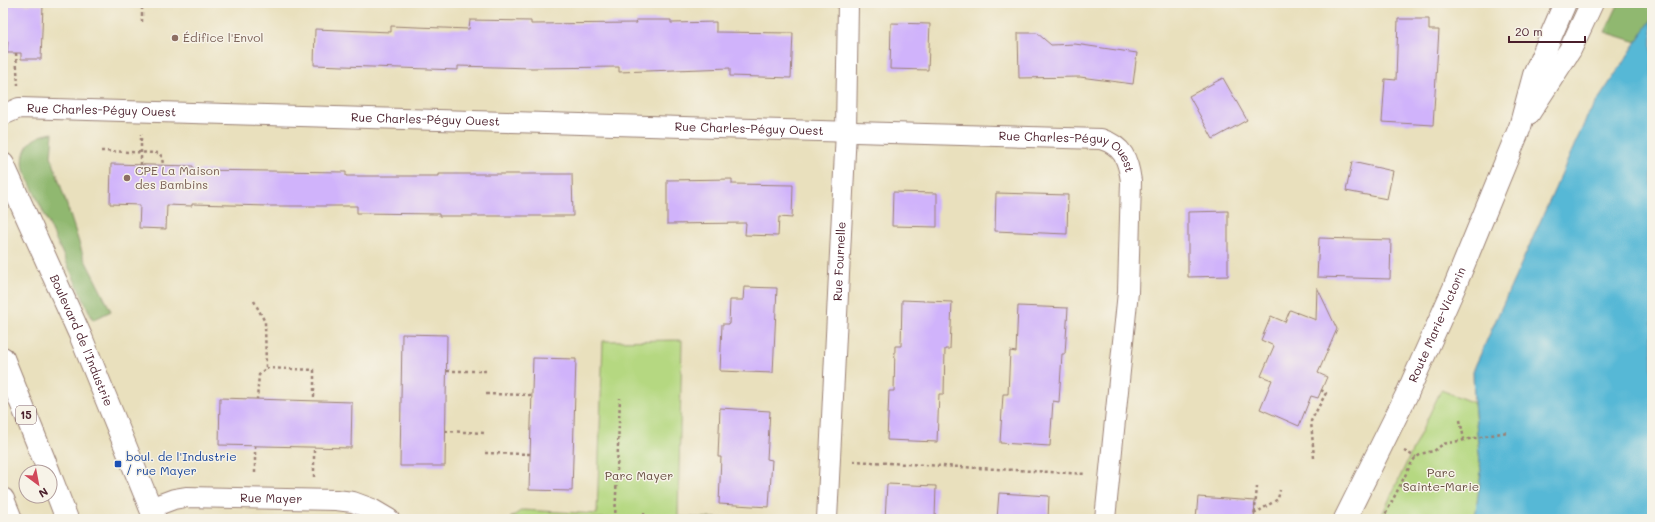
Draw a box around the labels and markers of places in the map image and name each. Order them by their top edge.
place label: Édifice l'Envol [183,29,264,45]
marker: Édifice l'Envol [170,33,180,43]
place label: CPE La Maison des Bambins [135,162,220,192]
marker: CPE La Maison des Bambins [122,173,132,183]
place label: boul. de l'Industrie / rue Mayer [126,448,237,478]
marker: boul. de l'Industrie / rue Mayer [113,459,123,469]

